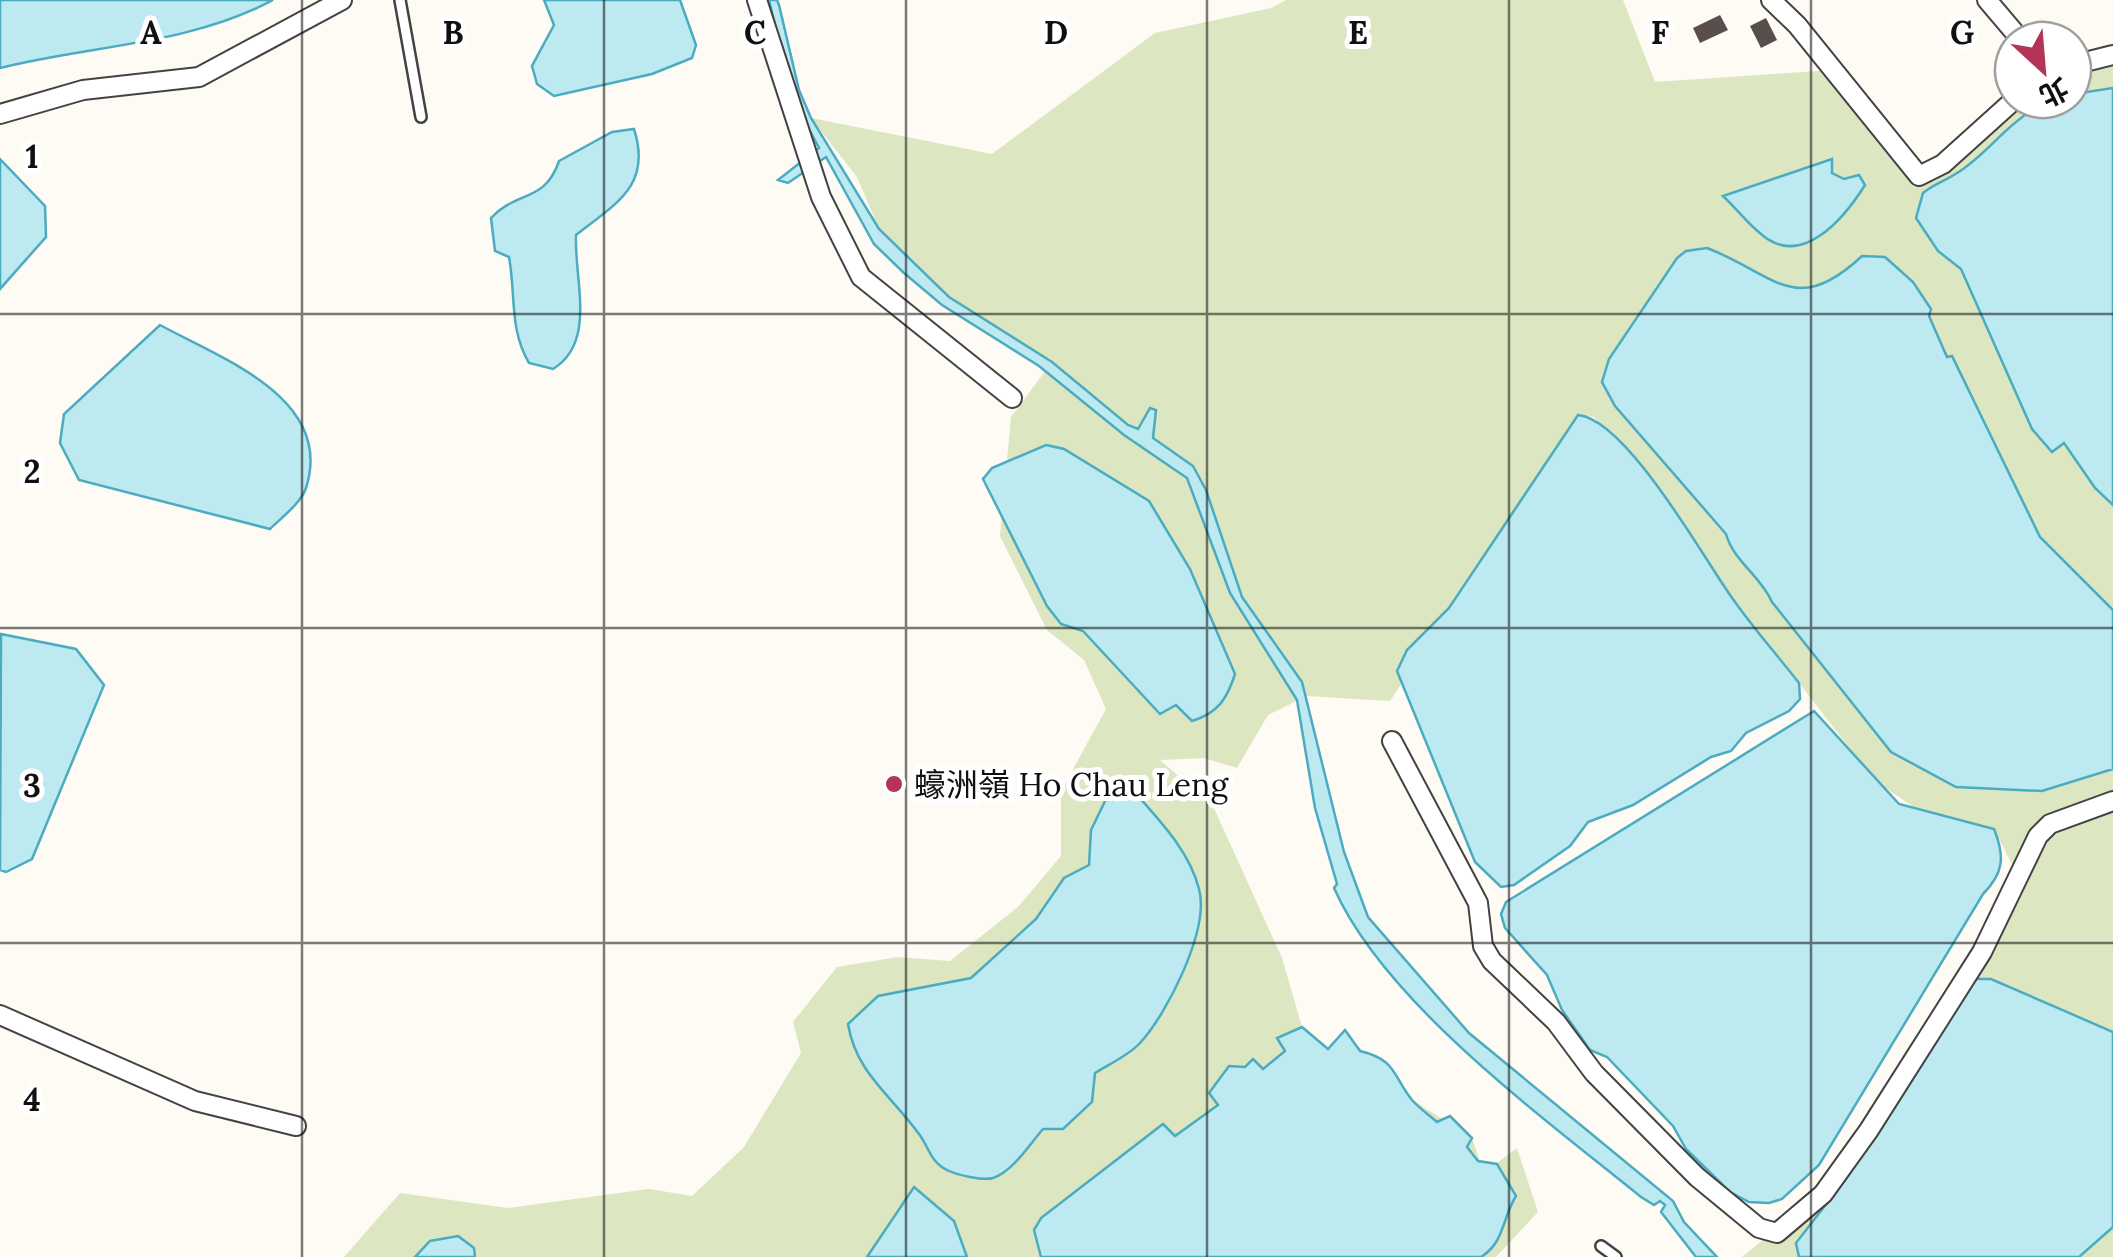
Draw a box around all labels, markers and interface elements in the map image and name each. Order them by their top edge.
text: A [140,12,162,53]
text: B [442,12,464,53]
text: C [744,12,766,53]
text: D [1044,12,1068,53]
text: E [1348,12,1368,53]
text: F [1651,12,1669,53]
text: G [1950,12,1974,53]
north arrow [1993,20,2093,120]
text: 北 [2033,70,2074,115]
text: 1 [26,136,39,177]
text: 2 [23,451,41,492]
place label: 蠔洲嶺 Ho Chau Leng [914,764,1229,805]
text: 3 [23,765,41,806]
marker: 蠔洲嶺 Ho Chau Leng [883,773,905,795]
text: 4 [23,1079,41,1120]

